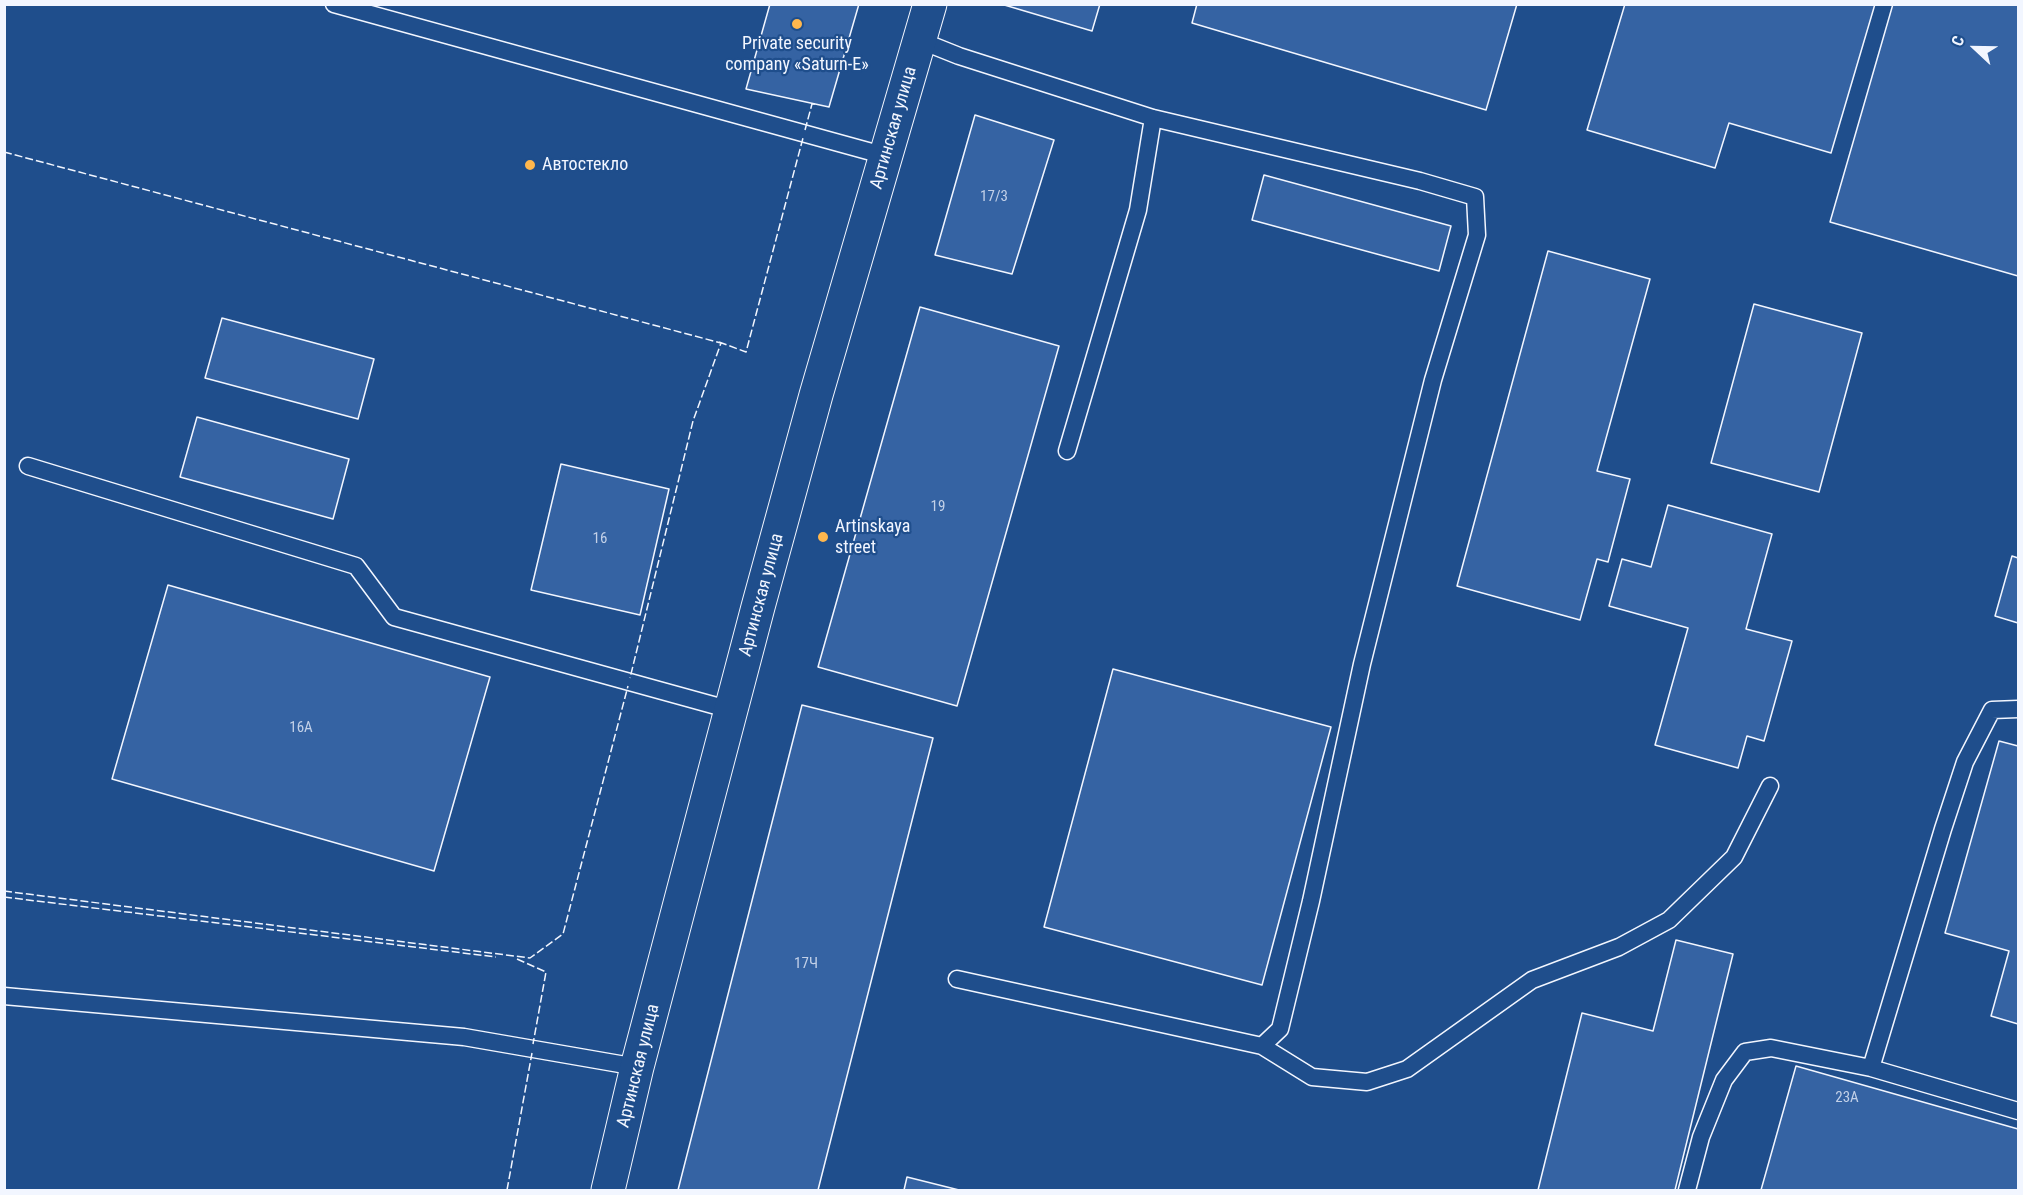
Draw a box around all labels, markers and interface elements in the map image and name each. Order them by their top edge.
marker: Private security company «Saturn-E» [790,17,804,31]
north arrow [1945,18,2005,78]
place label: Private security company «Saturn-E» [725,33,869,76]
text: С [1947,33,1968,49]
street label: Артинская улица [866,64,922,192]
place label: Автостекло [542,154,628,176]
marker: Автостекло [523,158,537,172]
house number: 17/3 [980,188,1008,206]
house number: 19 [931,498,945,516]
place label: Artinskaya street [835,516,910,558]
house number: 16 [593,530,607,548]
marker: Artinskaya street [816,530,830,544]
street label: Артинская улица [735,531,789,659]
house number: 16А [289,719,313,737]
house number: 17Ч [794,955,818,973]
street label: Артинская улица [613,1002,665,1130]
house number: 23А [1835,1089,1859,1107]

